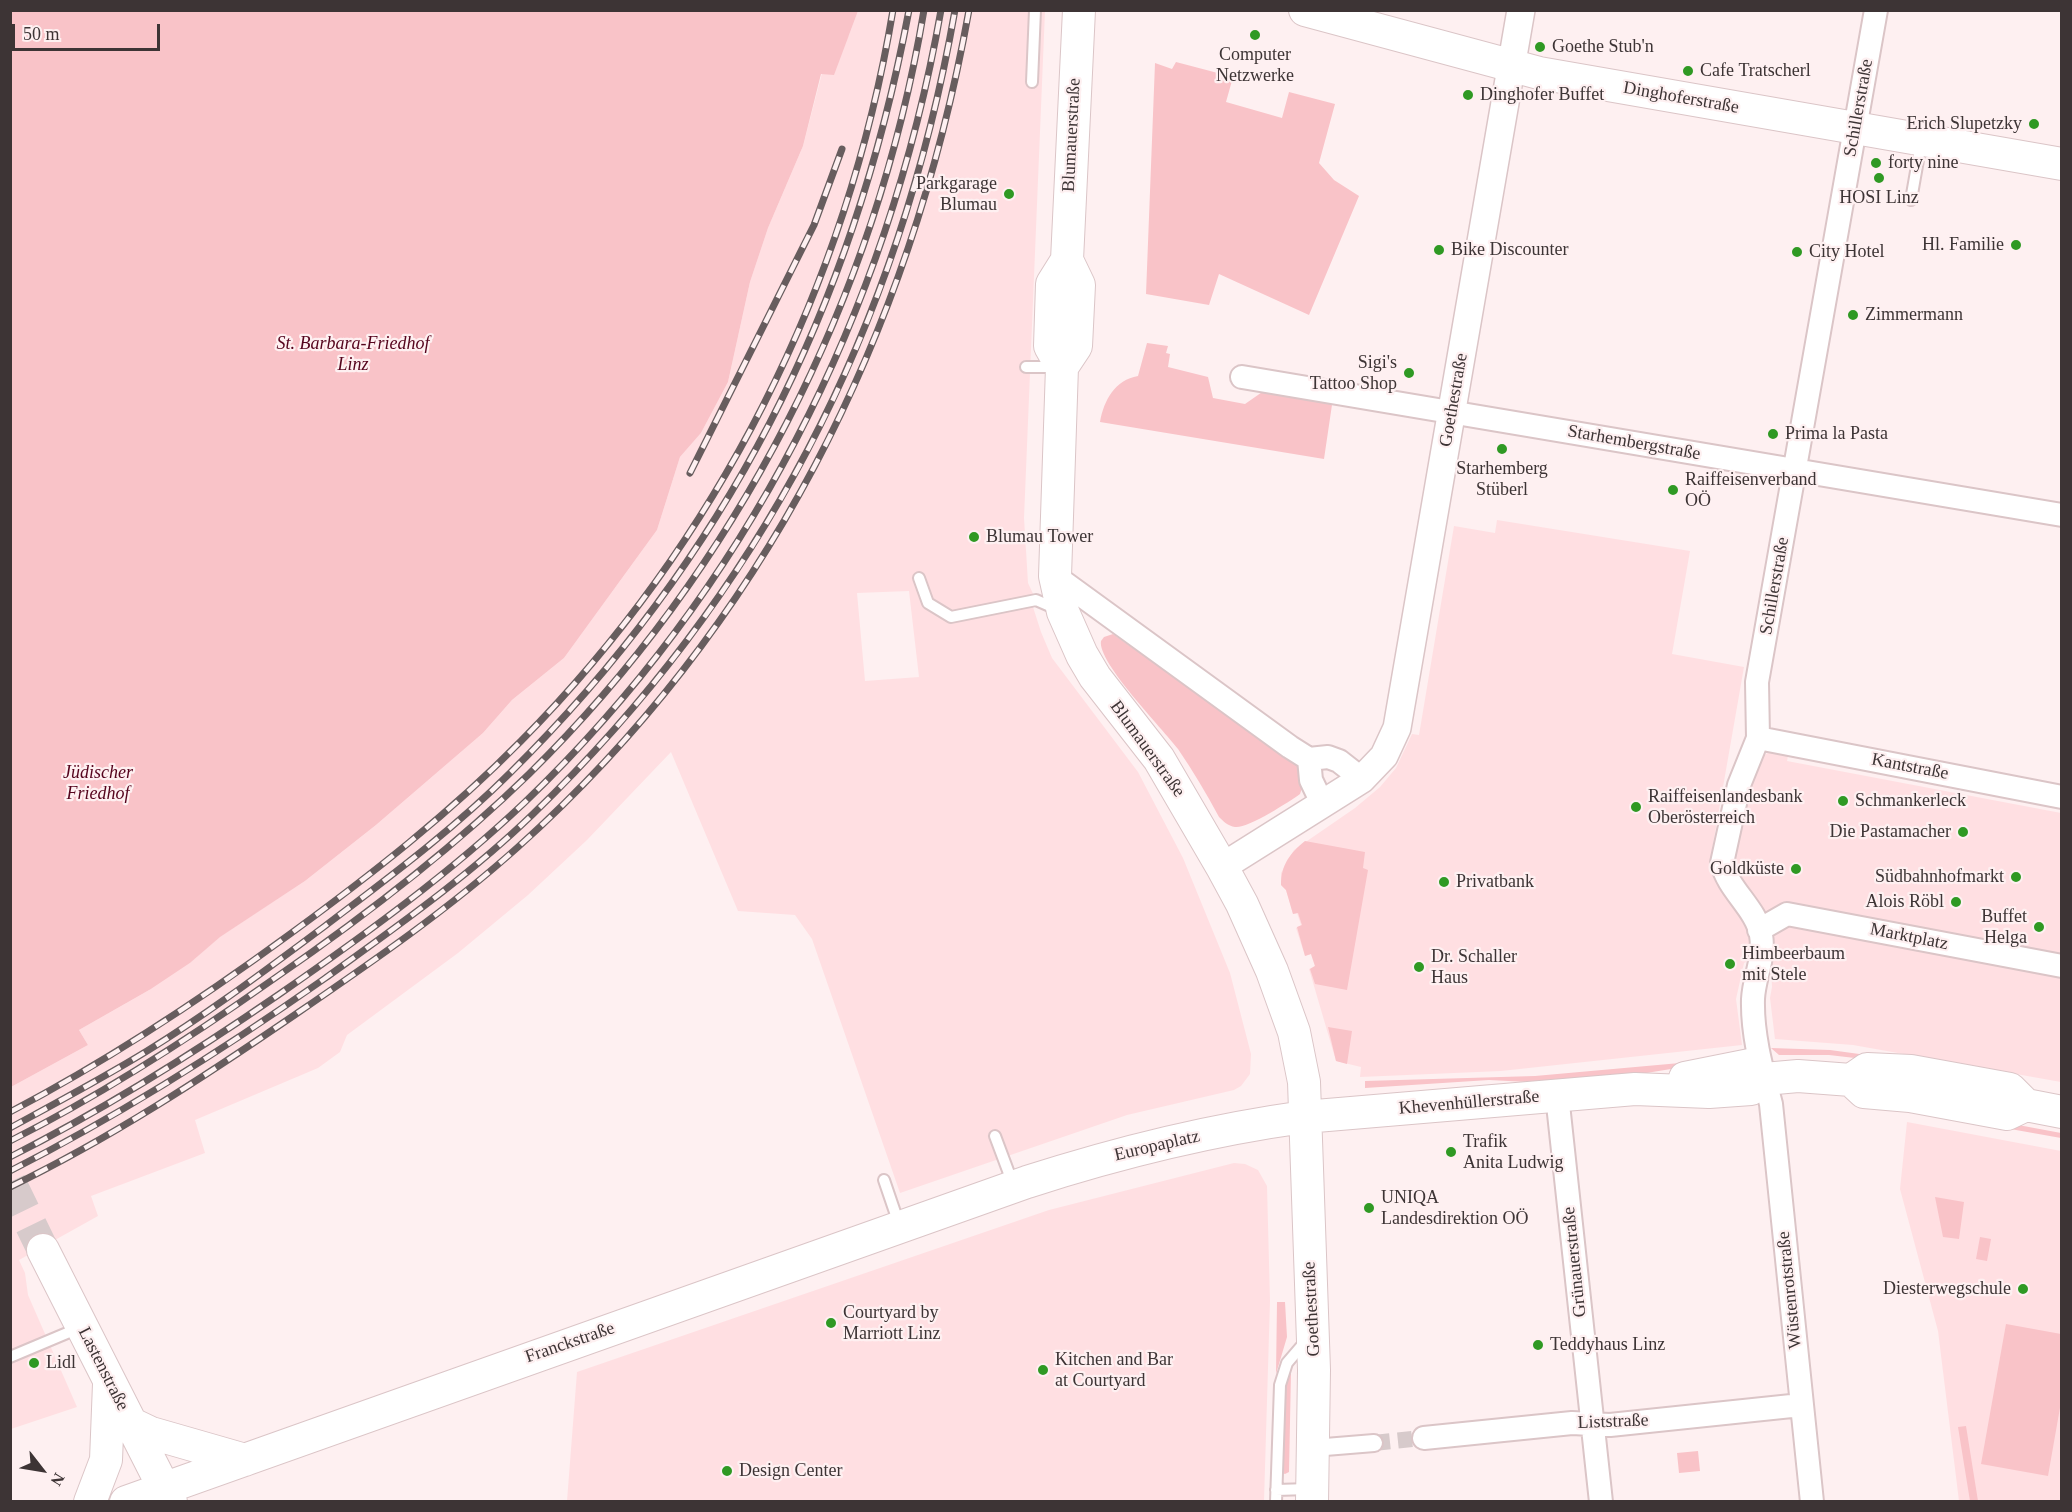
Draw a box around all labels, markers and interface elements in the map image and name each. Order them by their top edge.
scale bar [15,12,164,50]
text: 50 m [23,24,60,44]
marker: Computer Netzwerke [1248,28,1262,42]
place label: Goethe Stub'n [1552,36,1654,58]
marker: Goethe Stub'n [1533,40,1547,54]
place label: Computer Netzwerke [1216,44,1294,86]
street label: Schillerstraße [1840,57,1878,159]
place label: Cafe Tratscherl [1700,60,1811,82]
marker: Cafe Tratscherl [1681,64,1695,78]
street label: Dinghoferstraße [1622,77,1740,119]
street label: Blumauerstraße [1058,78,1086,192]
place label: Dinghofer Buffet [1480,84,1604,106]
marker: Dinghofer Buffet [1461,88,1475,102]
place label: Erich Slupetzky [1907,113,2022,135]
marker: Erich Slupetzky [2027,117,2041,131]
place label: forty nine [1888,152,1958,174]
marker: forty nine [1869,156,1883,170]
marker: HOSI Linz [1872,171,1886,185]
place label: Parkgarage Blumau [916,173,997,216]
marker: Parkgarage Blumau [1002,187,1016,201]
place label: HOSI Linz [1839,187,1919,209]
place label: Hl. Familie [1922,234,2004,256]
marker: Hl. Familie [2009,238,2023,252]
place label: Bike Discounter [1451,239,1568,261]
place label: City Hotel [1809,241,1884,263]
marker: Bike Discounter [1432,243,1446,257]
marker: City Hotel [1790,245,1804,259]
place label: Zimmermann [1865,304,1963,326]
marker: Zimmermann [1846,308,1860,322]
park label: St. Barbara-Friedhof Linz [277,333,429,376]
street label: Goethestraße [1435,351,1473,449]
place label: Sigi's Tattoo Shop [1310,352,1397,394]
marker: Sigi's Tattoo Shop [1402,366,1416,380]
street label: Starhembergstraße [1566,421,1702,465]
place label: Prima la Pasta [1785,423,1888,445]
marker: Prima la Pasta [1766,427,1780,441]
marker: Starhemberg Stüberl [1495,442,1509,456]
place label: Starhemberg Stüberl [1456,458,1548,500]
place label: Raiffeisenverband OÖ [1685,469,1817,512]
marker: Raiffeisenverband OÖ [1666,483,1680,497]
place label: Blumau Tower [986,526,1093,548]
marker: Blumau Tower [967,530,981,544]
street label: Schillerstraße [1756,535,1794,637]
street label: Blumauerstraße [1105,697,1189,801]
street label: Kantstraße [1870,749,1950,785]
park label: Jüdischer Friedhof [63,762,133,804]
place label: Raiffeisenlandesbank Oberösterreich [1648,786,1803,828]
place label: Schmankerleck [1855,790,1966,812]
marker: Schmankerleck [1836,794,1850,808]
marker: Raiffeisenlandesbank Oberösterreich [1629,800,1643,814]
place label: Die Pastamacher [1830,821,1951,843]
marker: Die Pastamacher [1956,825,1970,839]
place label: Goldküste [1710,858,1784,880]
marker: Goldküste [1789,862,1803,876]
place label: Südbahnhofmarkt [1875,866,2004,888]
marker: Südbahnhofmarkt [2009,870,2023,884]
place label: Privatbank [1456,871,1534,893]
marker: Privatbank [1437,875,1451,889]
place label: Alois Röbl [1865,891,1944,913]
marker: Alois Röbl [1949,895,1963,909]
place label: Buffet Helga [1981,906,2027,948]
street label: Marktplatz [1868,919,1950,955]
marker: Buffet Helga [2032,920,2046,934]
place label: Himbeerbaum mit Stele [1742,943,1845,986]
place label: Dr. Schaller Haus [1431,946,1517,988]
marker: Himbeerbaum mit Stele [1723,957,1737,971]
marker: Dr. Schaller Haus [1412,960,1426,974]
street label: Khevenhüllerstraße [1398,1086,1540,1120]
street label: Europaplatz [1112,1126,1202,1166]
place label: Trafik Anita Ludwig [1463,1131,1563,1174]
marker: Trafik Anita Ludwig [1444,1145,1458,1159]
place label: UNIQA Landesdirektion OÖ [1381,1187,1528,1230]
marker: UNIQA Landesdirektion OÖ [1362,1201,1376,1215]
street label: Grünauerstraße [1558,1206,1592,1318]
street label: Wüstenrotstraße [1773,1230,1807,1350]
street label: Goethestraße [1299,1261,1325,1357]
place label: Diesterwegschule [1883,1278,2011,1300]
marker: Diesterwegschule [2016,1282,2030,1296]
place label: Courtyard by Marriott Linz [843,1302,940,1344]
marker: Courtyard by Marriott Linz [824,1316,838,1330]
street label: Franckstraße [523,1318,617,1368]
street label: Lastenstraße [73,1324,133,1414]
place label: Teddyhaus Linz [1550,1334,1665,1356]
marker: Teddyhaus Linz [1531,1338,1545,1352]
place label: Kitchen and Bar at Courtyard [1055,1349,1173,1392]
place label: Lidl [46,1352,76,1374]
marker: Lidl [27,1356,41,1370]
marker: Kitchen and Bar at Courtyard [1036,1363,1050,1377]
street label: Liststraße [1577,1410,1649,1434]
north arrow [12,1440,72,1500]
place label: Design Center [739,1460,842,1482]
marker: Design Center [720,1464,734,1478]
text: N [48,1470,68,1489]

